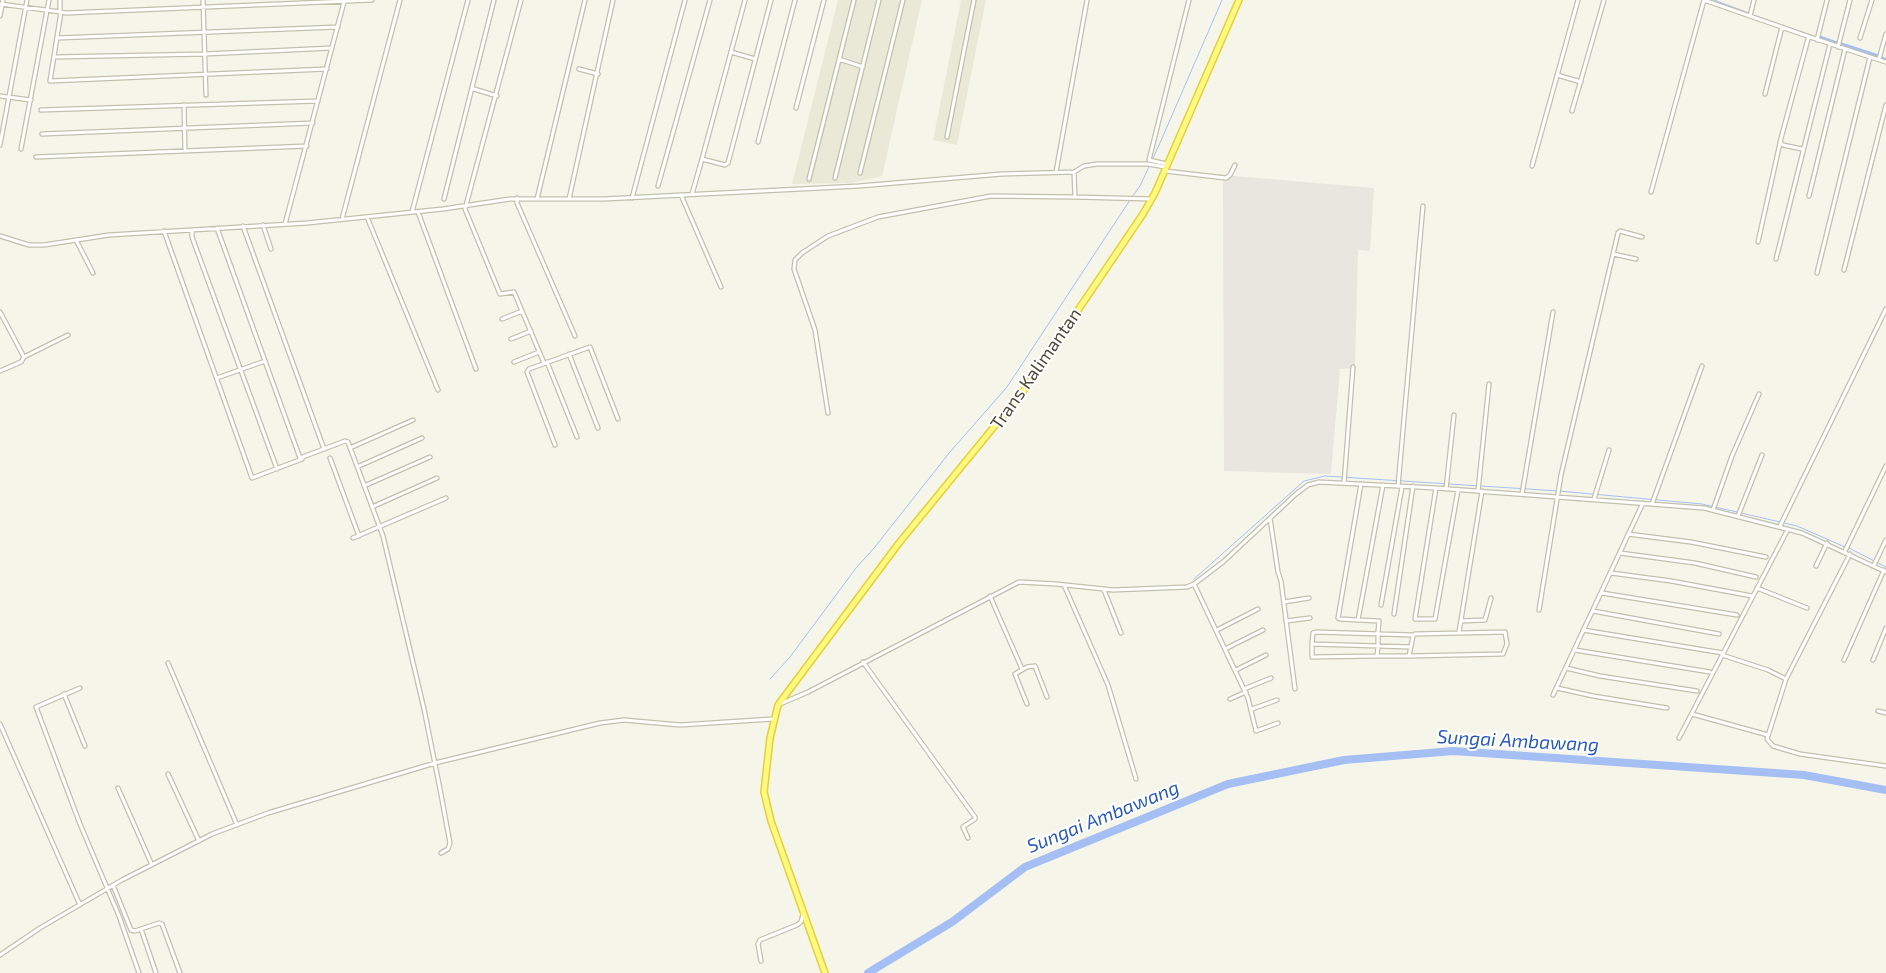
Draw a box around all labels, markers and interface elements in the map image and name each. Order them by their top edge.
street label: Trans Kalimantan [986,304,1086,434]
water label: Sungai Ambawang [1436,725,1600,757]
water label: Sungai Ambawang [1024,776,1182,858]

